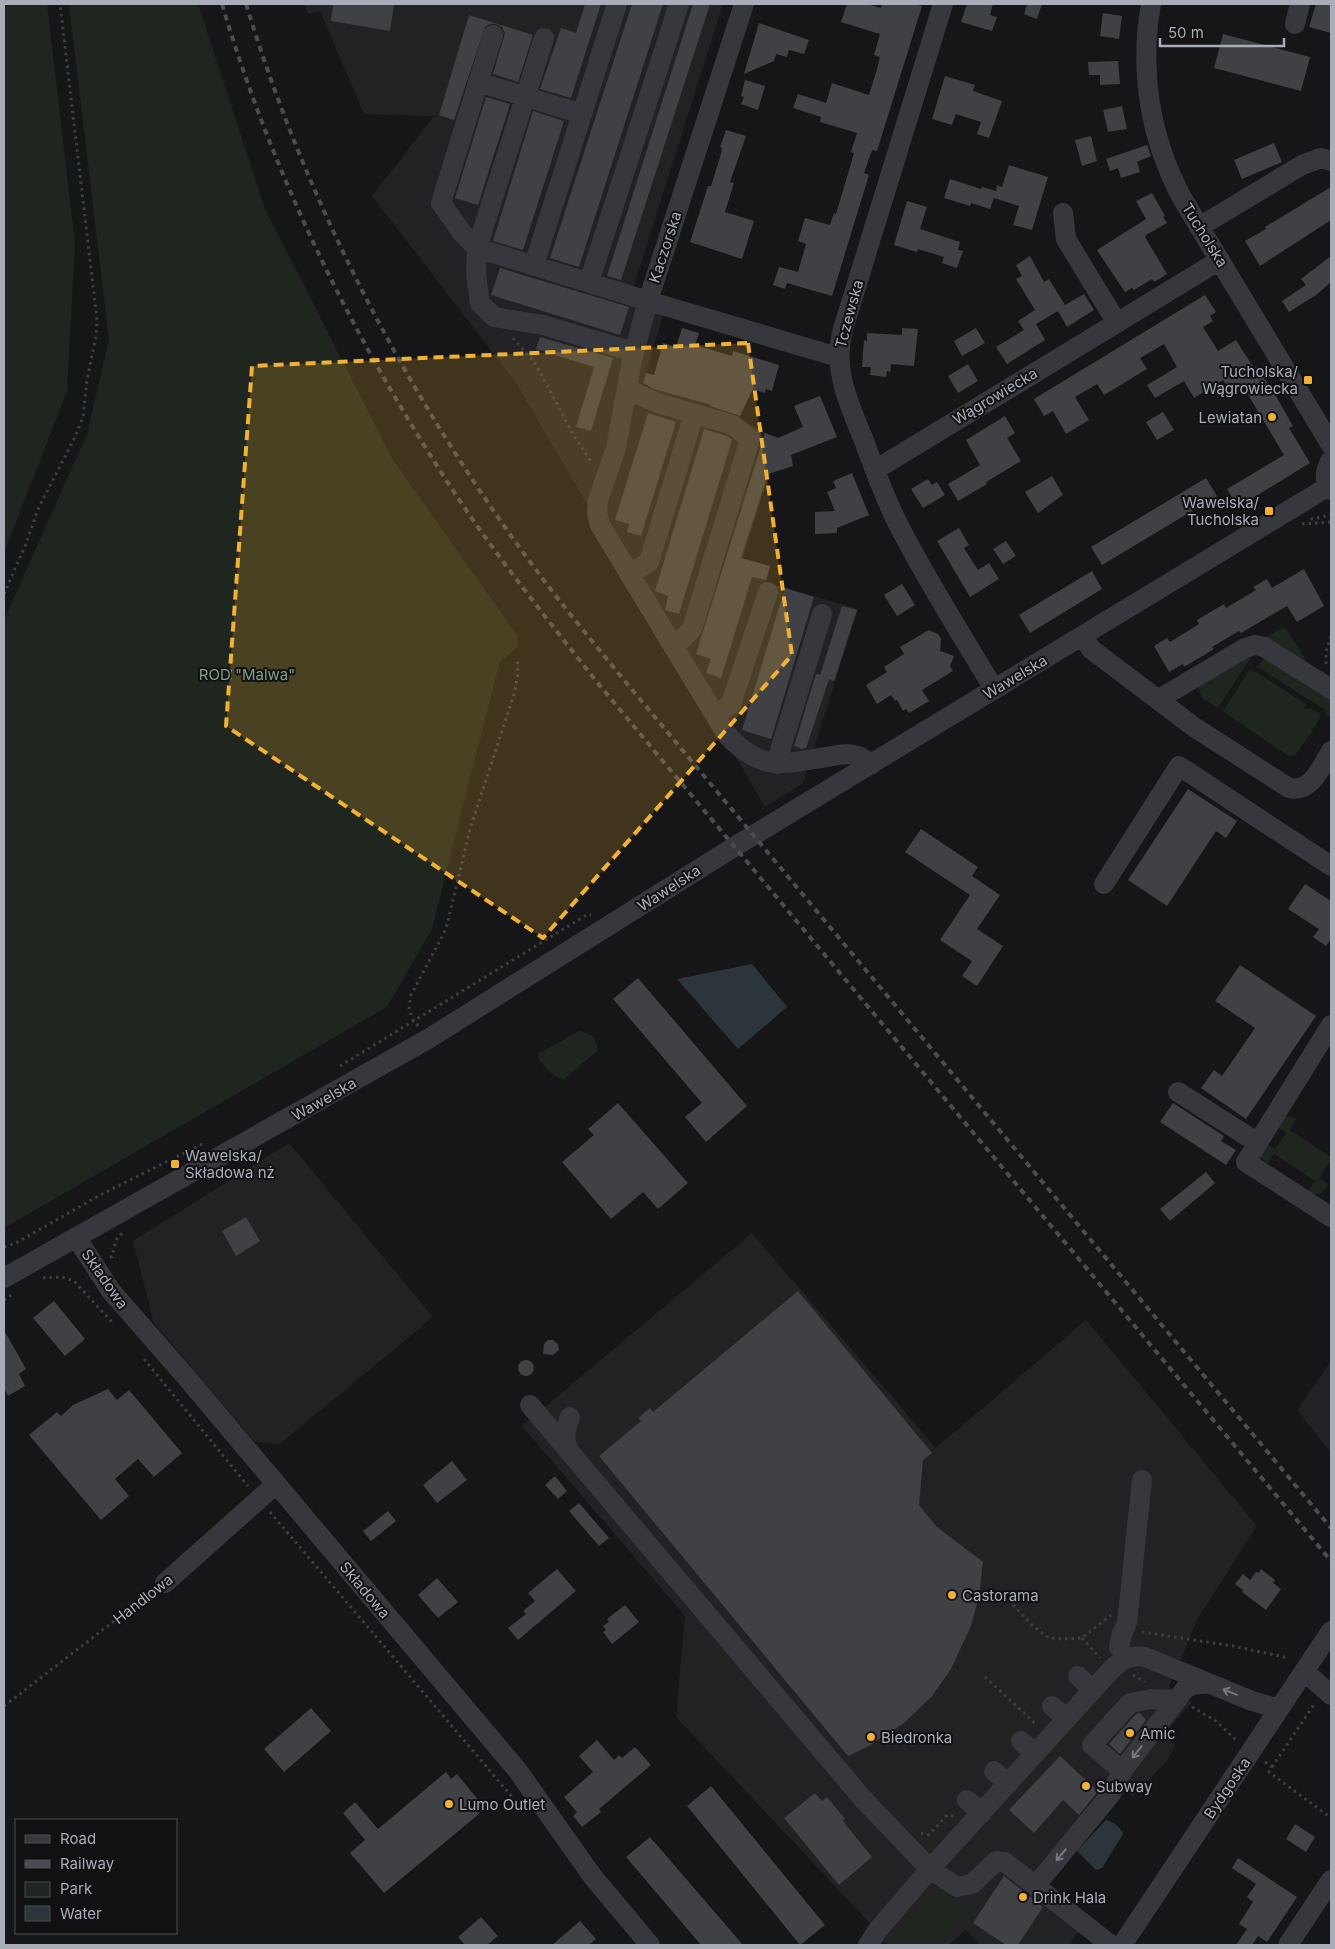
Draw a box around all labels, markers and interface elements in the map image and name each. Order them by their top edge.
scale bar [1160,15,1284,47]
text: 50 m [1168,23,1204,42]
street label: Tucholska [1178,199,1232,271]
street label: Kaczorska [645,209,685,285]
street label: Tczewska [831,278,867,350]
place label: Tucholska/ Wągrowiecka [1202,362,1299,398]
street label: Wągrowiecka [949,363,1041,429]
marker: Tucholska/ Wągrowiecka [1302,374,1314,386]
place label: Lewiatan [1198,408,1262,427]
marker: Lewiatan [1266,411,1278,423]
place label: Wawelska/ Tucholska [1182,493,1260,529]
marker: Wawelska/ Tucholska [1263,505,1275,517]
street label: Wawelska [980,650,1050,704]
park label: ROD "Malwa" [199,665,295,684]
street label: Wawelska [634,861,704,915]
street label: Wawelska [288,1073,360,1125]
place label: Wawelska/ Składowa nż [185,1146,275,1182]
marker: Wawelska/ Składowa nż [169,1158,181,1170]
street label: Składowa [78,1245,132,1313]
street label: Składowa [336,1558,394,1622]
street label: Handlowa [109,1570,177,1628]
place label: Castorama [962,1586,1039,1605]
marker: Castorama [946,1589,958,1601]
one-way arrow [1223,1687,1238,1696]
place label: Amic [1140,1724,1176,1743]
marker: Amic [1124,1727,1136,1739]
place label: Biedronka [881,1728,952,1747]
marker: Biedronka [865,1731,877,1743]
one-way arrow [1131,1745,1142,1758]
street label: Bydgoska [1200,1754,1254,1822]
place label: Subway [1096,1777,1153,1796]
marker: Subway [1080,1780,1092,1792]
place label: Lumo Outlet [459,1795,545,1814]
marker: Lumo Outlet [443,1798,455,1810]
legend [15,1819,178,1934]
text: Road [60,1829,96,1848]
one-way arrow [1055,1848,1066,1861]
text: Railway [60,1854,115,1873]
text: Park [60,1879,93,1898]
place label: Drink Hala [1033,1888,1106,1907]
marker: Drink Hala [1017,1891,1029,1903]
text: Water [60,1904,102,1923]

